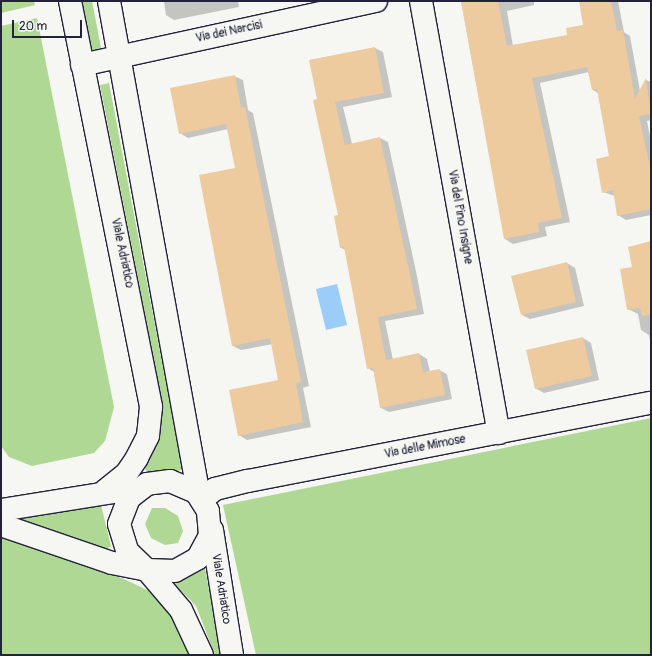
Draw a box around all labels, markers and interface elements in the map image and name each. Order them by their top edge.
scale bar [14,12,84,38]
street label: Via dei Narcisi [194,18,264,46]
text: 20 m [19,19,47,34]
street label: Via del Pino Insigne [445,169,475,265]
street label: Viale Adriatico [108,217,136,289]
street label: Via delle Mimose [383,432,467,462]
street label: Viale Adriatico [208,553,234,625]

